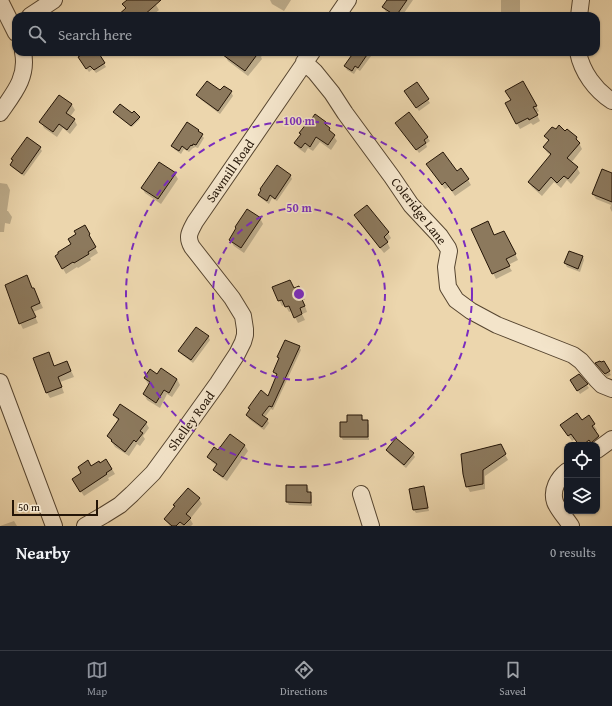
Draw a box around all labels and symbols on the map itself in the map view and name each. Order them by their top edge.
text: 100 m [283,112,316,129]
street label: Sawmill Road [201,136,259,206]
street label: Coleridge Lane [387,173,451,249]
text: 50 m [286,199,312,216]
centre of rings [292,287,306,301]
street label: Shelley Road [163,387,219,455]
scale bar [12,498,98,517]

